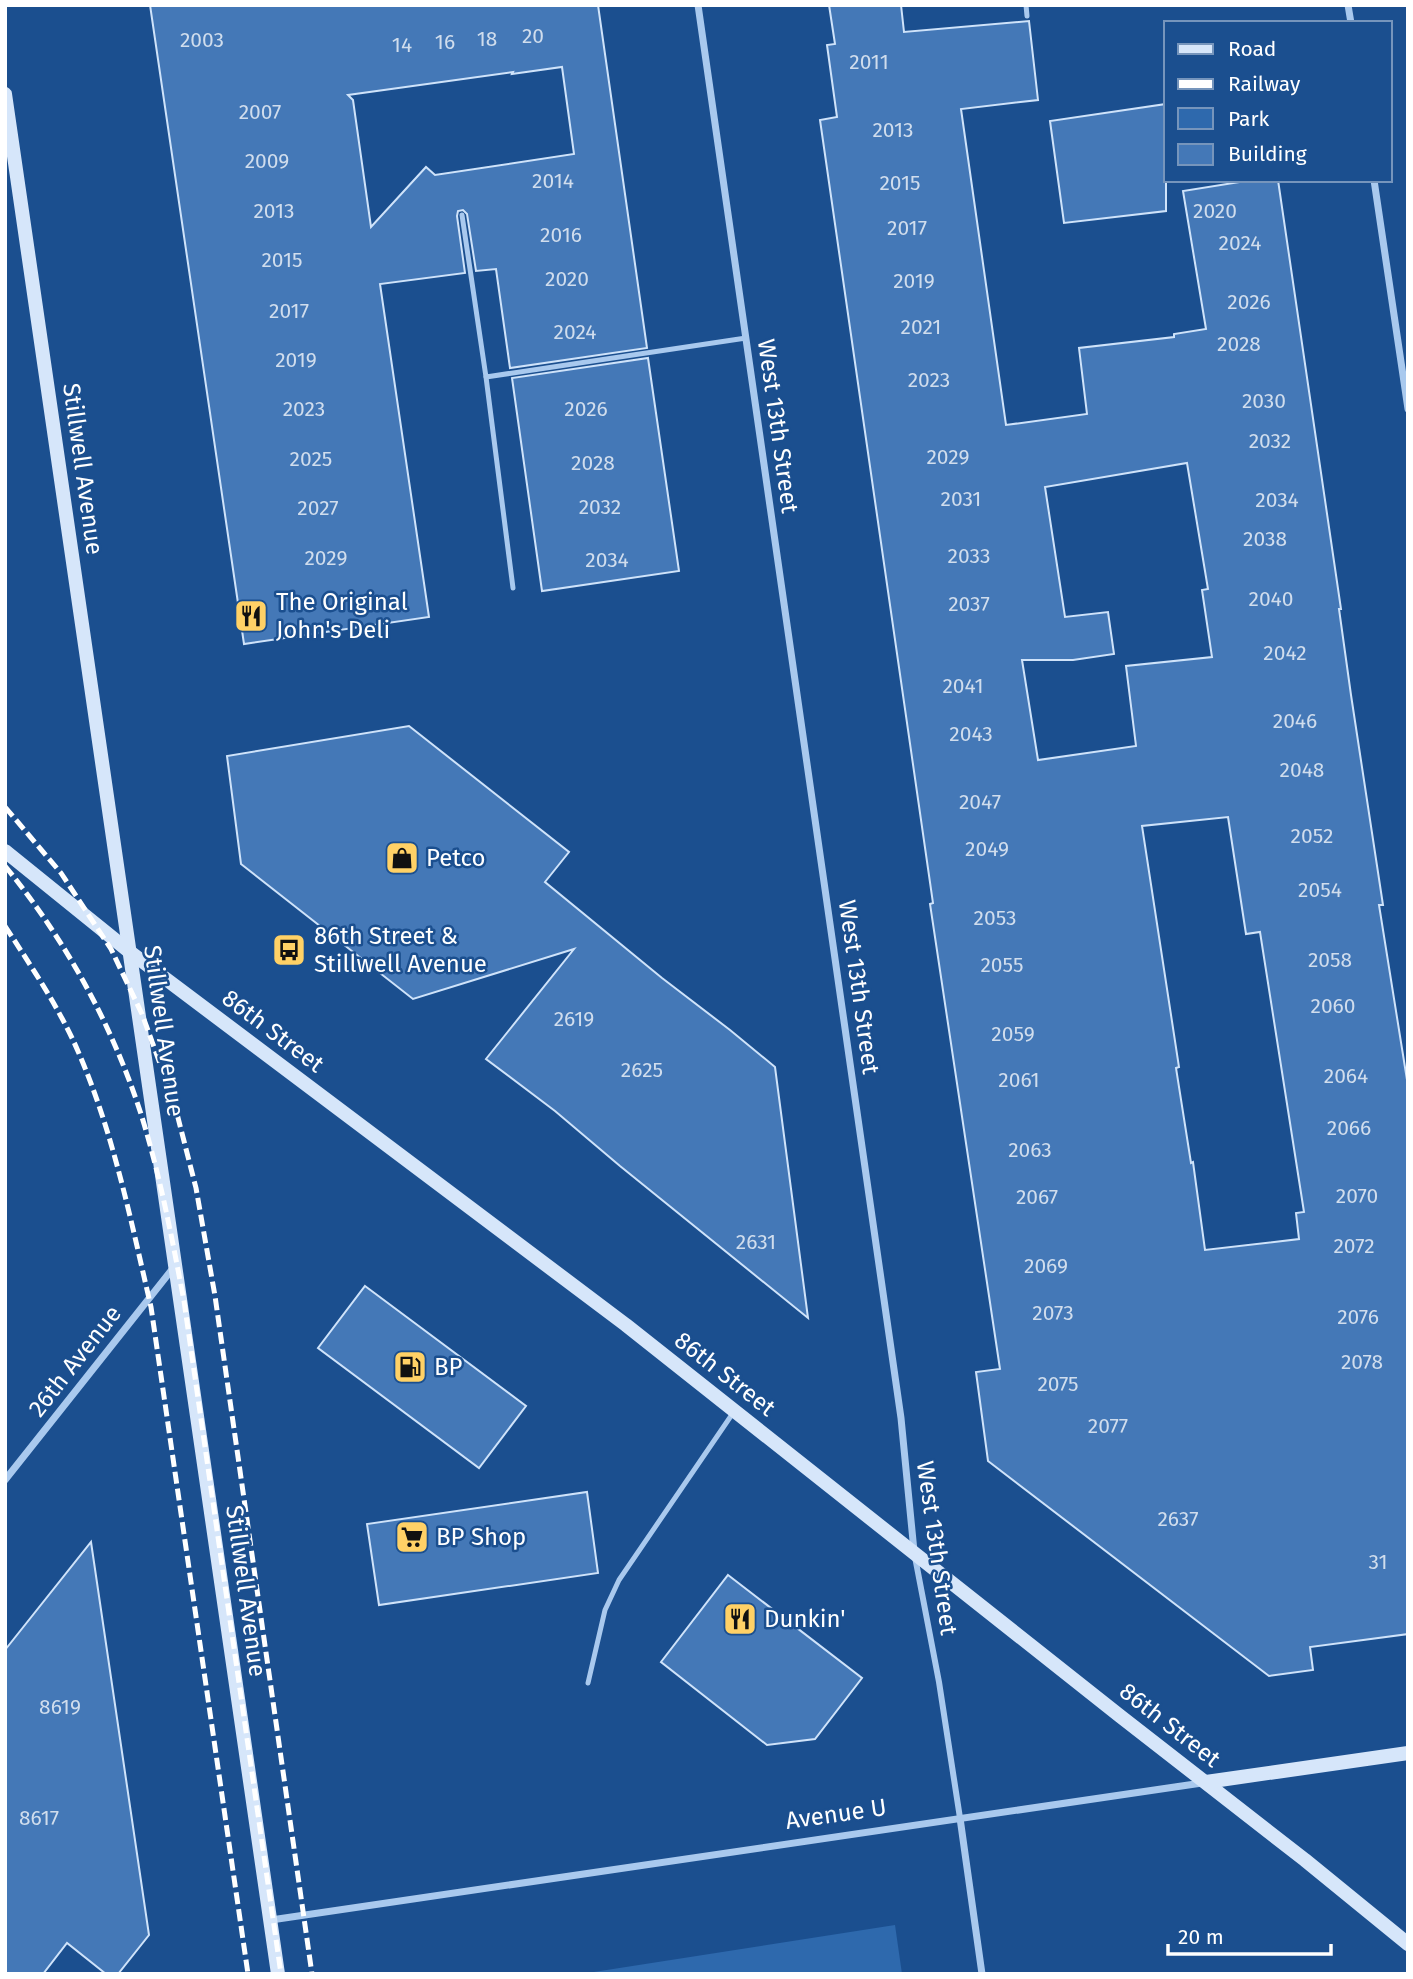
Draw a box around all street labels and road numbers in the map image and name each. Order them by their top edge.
street label: West 13th Street [752,337,804,515]
street label: Stillwell Avenue [57,381,109,557]
street label: West 13th Street [833,898,885,1076]
street label: Stillwell Avenue [138,943,190,1119]
street label: 86th Street [217,984,330,1079]
street label: 26th Avenue [23,1300,127,1422]
street label: 86th Street [669,1326,781,1422]
street label: West 13th Street [911,1459,963,1637]
street label: Stillwell Avenue [220,1503,272,1679]
street label: 86th Street [1114,1677,1226,1773]
street label: Avenue U [784,1793,888,1835]

